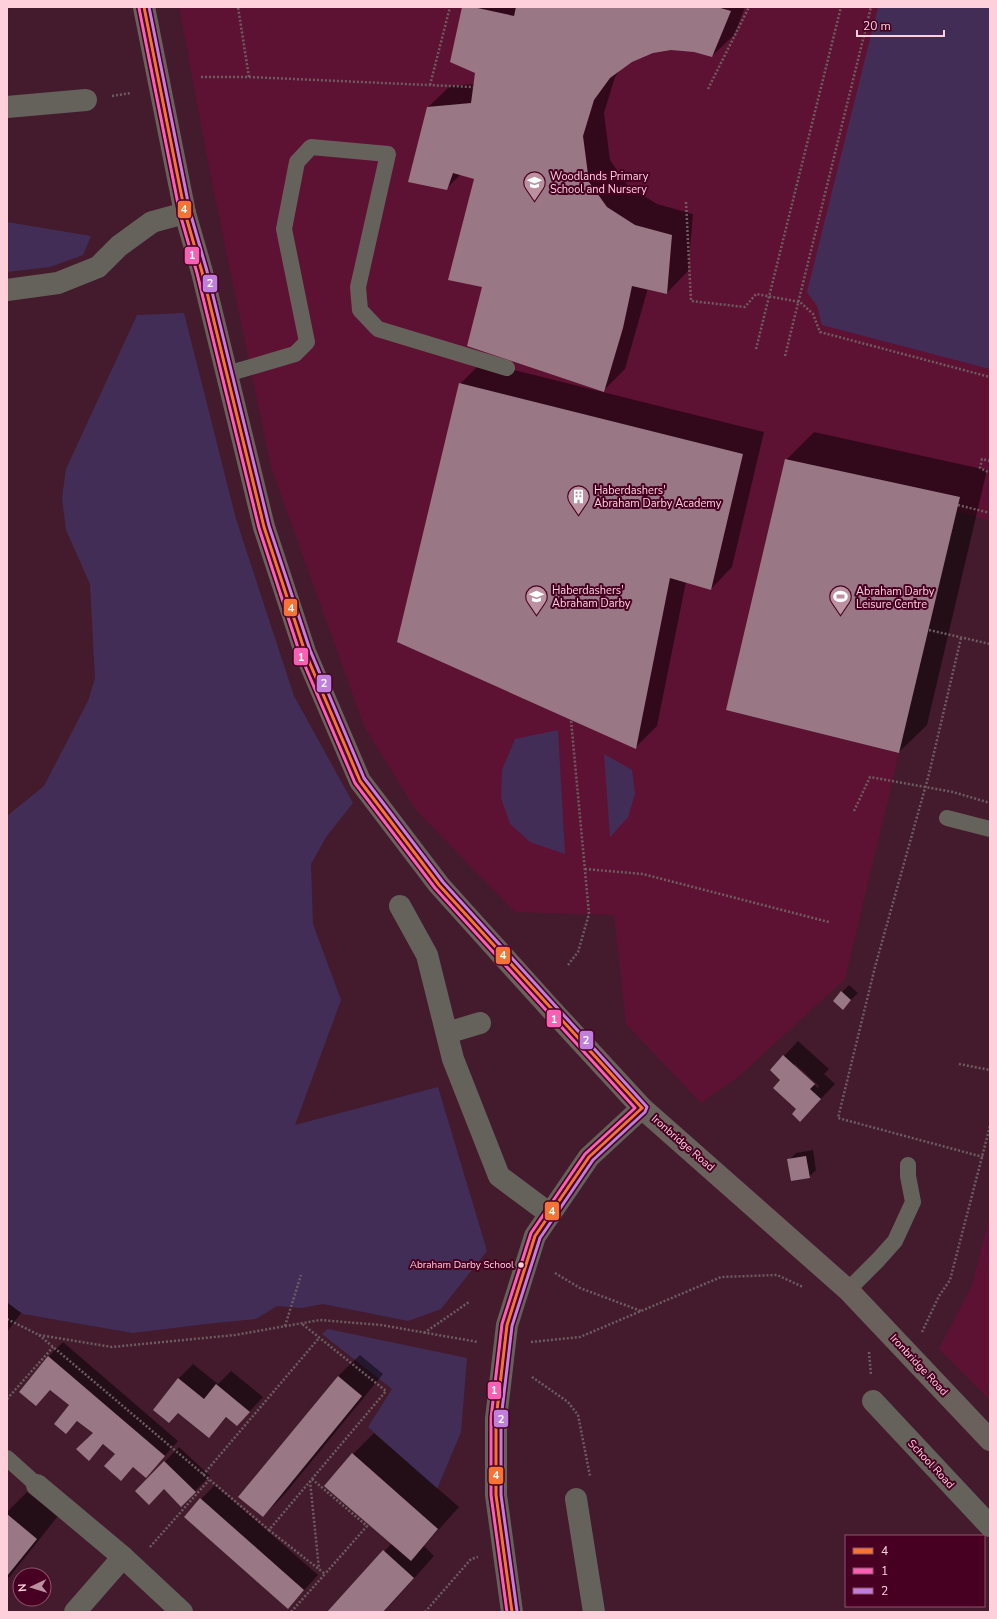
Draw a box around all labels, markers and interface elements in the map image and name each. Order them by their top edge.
scale bar [857,12,944,38]
text: 20 m [863,18,891,34]
school or university icon: Woodlands Primary School and Nursery [522,169,548,202]
place label: Woodlands Primary School and Nursery [550,169,649,197]
line badge: 4 [177,200,192,219]
text: 4 [181,202,188,217]
line badge: 1 [184,246,200,265]
text: 1 [189,248,195,263]
line badge: 2 [202,274,218,293]
text: 2 [207,276,214,291]
building icon: Haberdashers' Abraham Darby Academy [565,483,591,516]
place label: Haberdashers' Abraham Darby Academy [594,483,722,511]
school or university icon: Haberdashers' Abraham Darby [523,583,549,616]
place label: Haberdashers' Abraham Darby [552,583,631,611]
sports icon: Abraham Darby Leisure Centre [827,584,853,617]
place label: Abraham Darby Leisure Centre [856,584,935,612]
line badge: 4 [283,598,298,617]
text: 4 [288,601,295,616]
line badge: 1 [293,647,309,666]
text: 1 [298,650,304,665]
line badge: 2 [316,674,332,693]
text: 2 [321,676,328,691]
line badge: 4 [495,946,511,965]
text: 4 [500,948,507,963]
line badge: 1 [546,1009,562,1028]
text: 1 [551,1012,557,1027]
line badge: 2 [579,1030,594,1050]
text: 2 [583,1033,590,1048]
street label: Ironbridge Road [648,1111,718,1175]
line badge: 4 [544,1201,560,1221]
text: 4 [549,1204,556,1219]
place label: Abraham Darby School [410,1258,514,1272]
marker: Abraham Darby School [516,1260,526,1270]
street label: Ironbridge Road [887,1331,951,1399]
line badge: 1 [487,1381,502,1400]
text: 1 [491,1383,497,1398]
line badge: 2 [493,1409,509,1428]
text: 2 [498,1412,505,1427]
street label: School Road [904,1436,958,1492]
line badge: 4 [488,1466,504,1485]
text: 4 [493,1468,500,1483]
legend [845,1535,985,1607]
text: 4 [881,1543,888,1559]
text: 1 [881,1563,888,1579]
north arrow [12,1567,52,1607]
text: N [15,1583,30,1592]
text: 2 [881,1583,888,1599]

